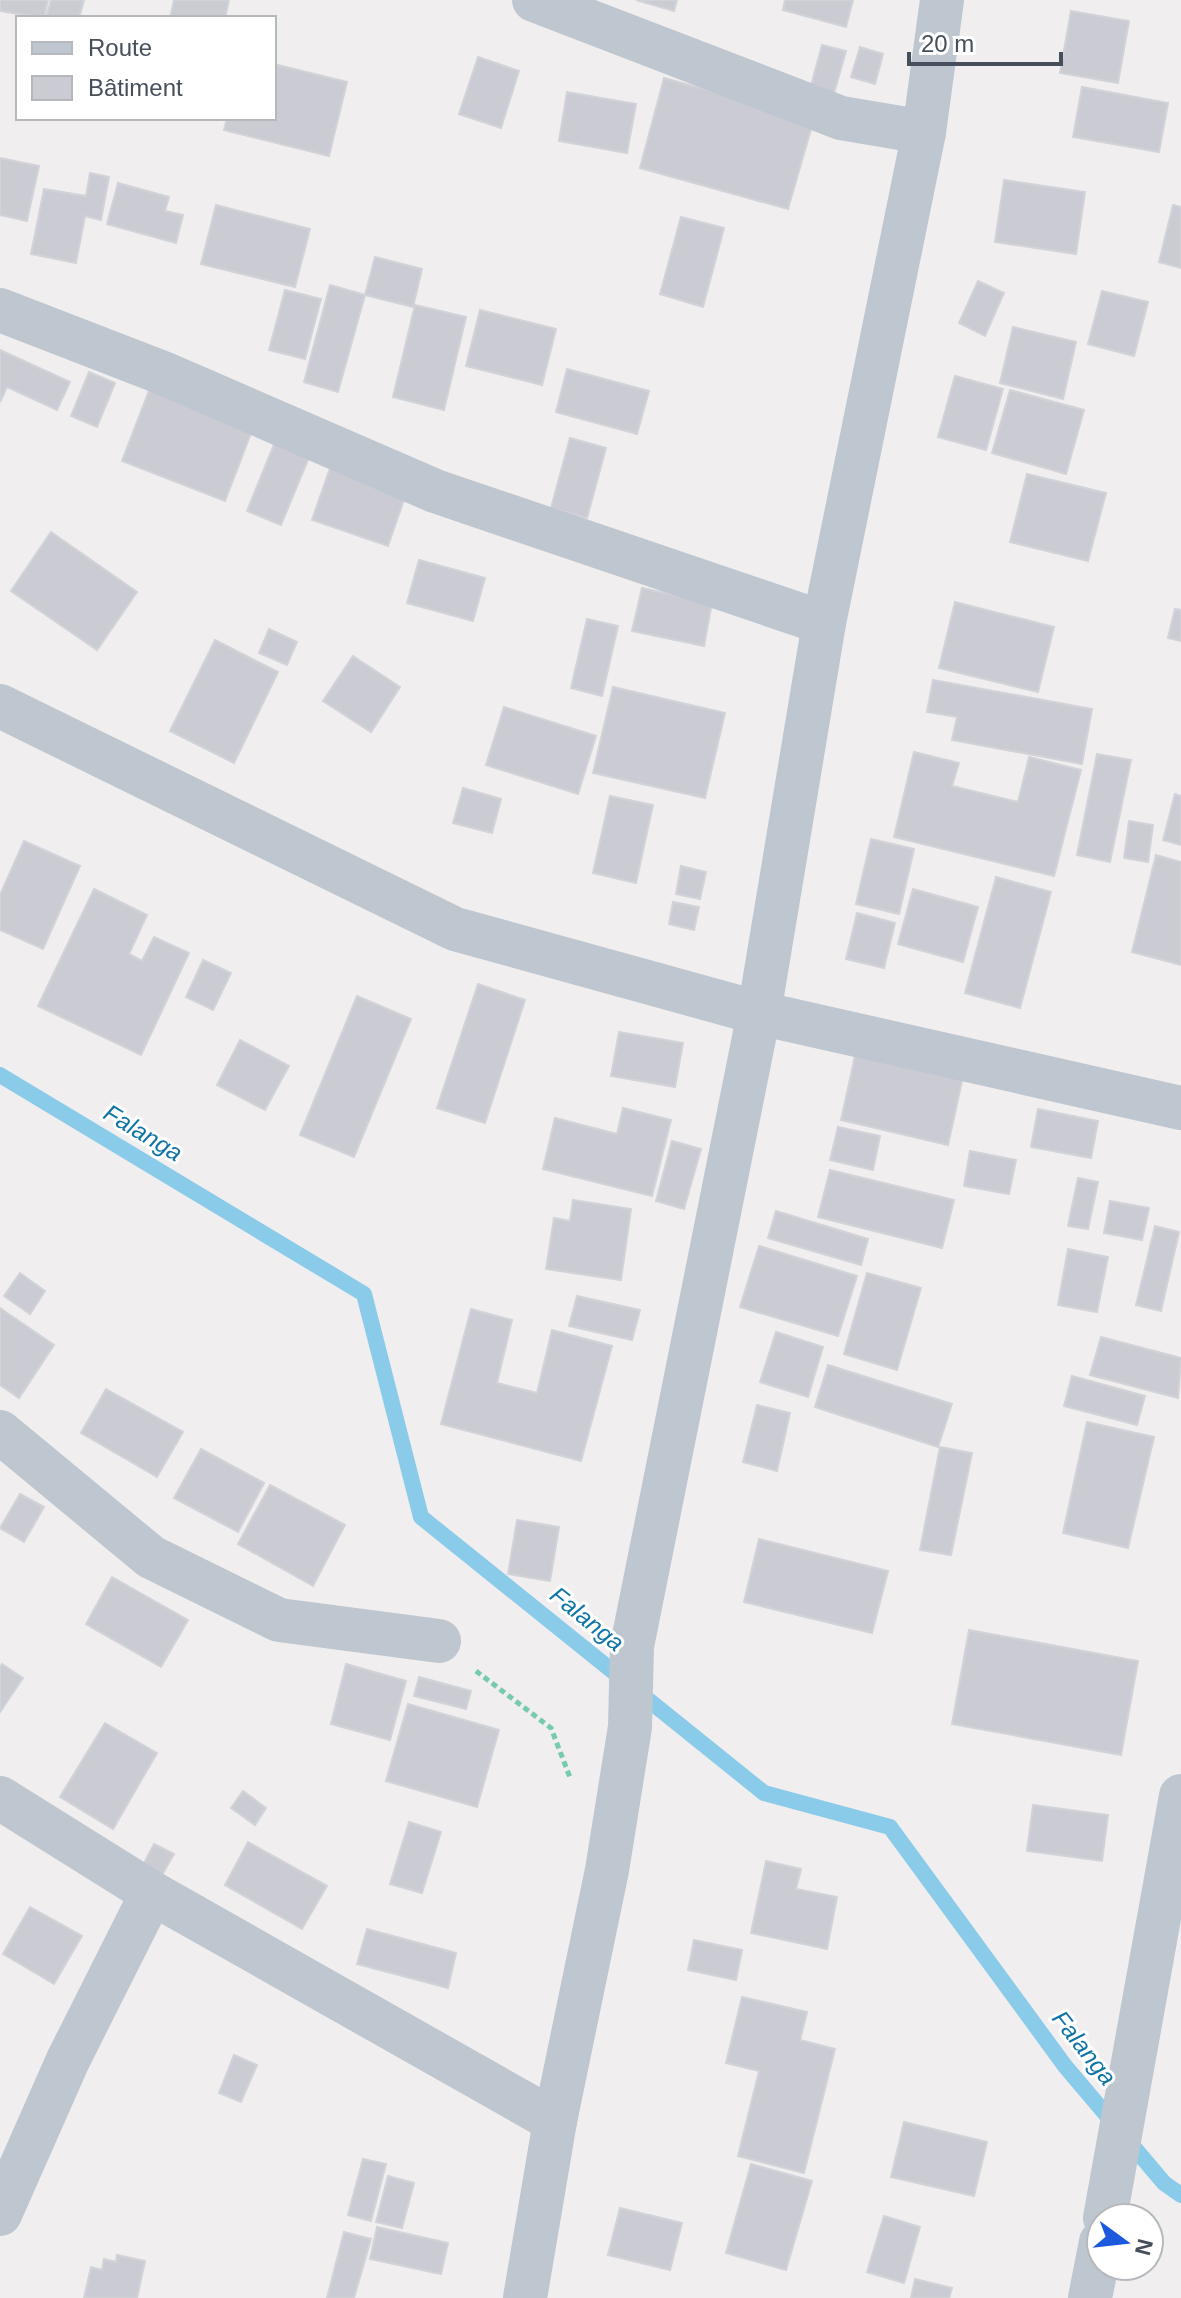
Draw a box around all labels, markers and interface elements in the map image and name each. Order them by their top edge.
legend [16,16,276,120]
scale bar [909,16,1061,66]
text: 20 m [921,30,974,57]
text: Route [88,34,152,61]
text: Bâtiment [88,74,183,101]
water label: Falanga [99,1099,187,1166]
water label: Falanga [545,1581,630,1656]
water label: Falanga [1047,2005,1122,2090]
north arrow [1085,2202,1165,2282]
text: N [1130,2236,1158,2258]

